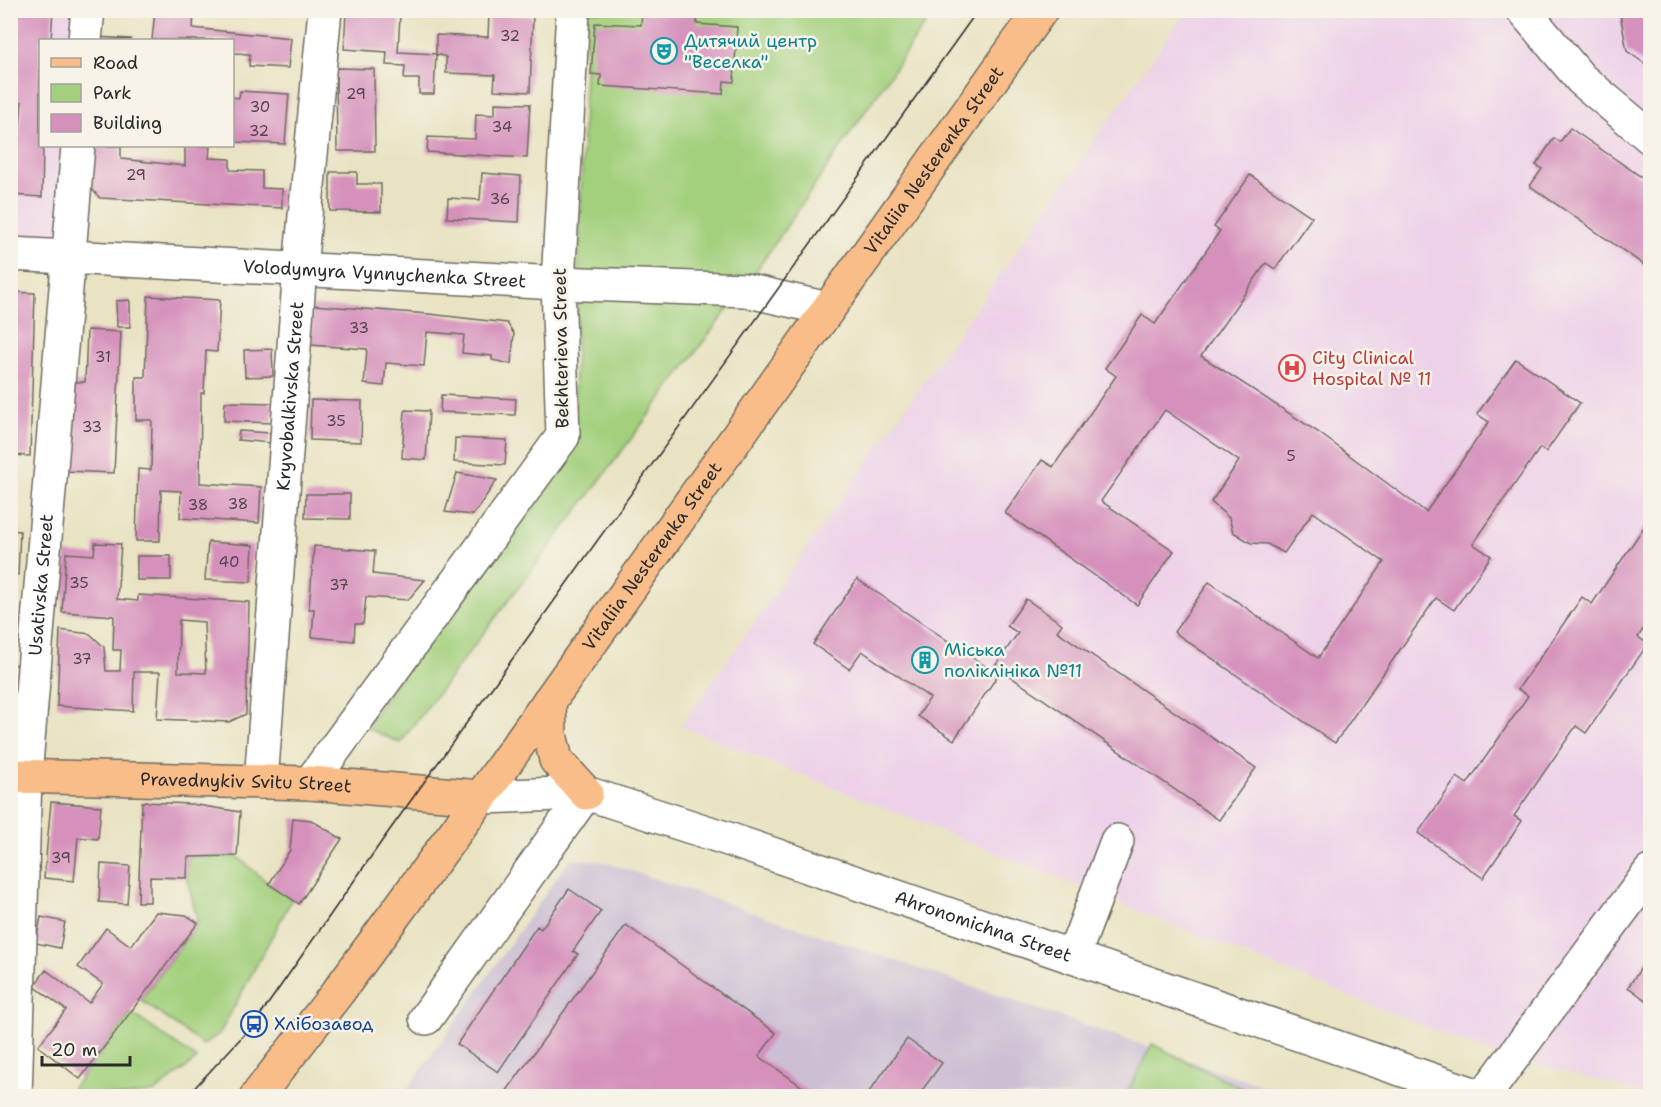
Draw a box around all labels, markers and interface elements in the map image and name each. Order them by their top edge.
house number: 32 [500,26,520,46]
place label: Дитячий центр "Веселка" [684,29,817,74]
theatre icon: Дитячий центр "Веселка" [649,36,679,66]
legend [39,39,234,147]
text: Road [93,51,138,75]
street label: Vitaliia Nesterenka Street [859,61,1009,259]
text: Park [93,81,132,105]
house number: 29 [346,84,366,104]
house number: 30 [250,97,270,117]
text: Building [93,111,162,135]
house number: 34 [492,117,512,137]
house number: 32 [249,121,269,141]
house number: 29 [126,165,146,185]
house number: 36 [490,189,510,209]
street label: Volodymyra Vynnychenka Street [242,254,527,293]
street label: Bekhterieva Street [548,267,574,429]
street label: Kryvobalkivska Street [271,301,309,492]
house number: 33 [349,318,369,338]
place label: City Clinical Hospital № 11 [1312,346,1432,391]
house number: 31 [95,347,111,367]
hospital icon: City Clinical Hospital № 11 [1277,353,1307,383]
house number: 35 [326,411,346,431]
house number: 33 [82,417,102,437]
house number: 5 [1286,446,1296,466]
street label: Vitaliia Nesterenka Street [577,457,728,655]
house number: 38 [228,494,248,514]
house number: 38 [188,495,208,515]
street label: Usativska Street [23,513,59,657]
house number: 40 [219,552,239,572]
house number: 35 [69,573,89,593]
house number: 37 [329,575,349,595]
place label: Міська поліклініка №11 [944,638,1082,683]
building icon: Міська поліклініка №11 [910,645,940,675]
house number: 37 [72,649,92,669]
street label: Pravednykiv Svitu Street [140,767,353,798]
house number: 39 [51,848,71,868]
street label: Ahronomichna Street [891,885,1075,968]
bus stop icon: Хлібозавод [239,1009,269,1039]
place label: Хлібозавод [274,1012,374,1036]
scale bar [42,1029,130,1067]
text: 20 m [51,1038,97,1062]

